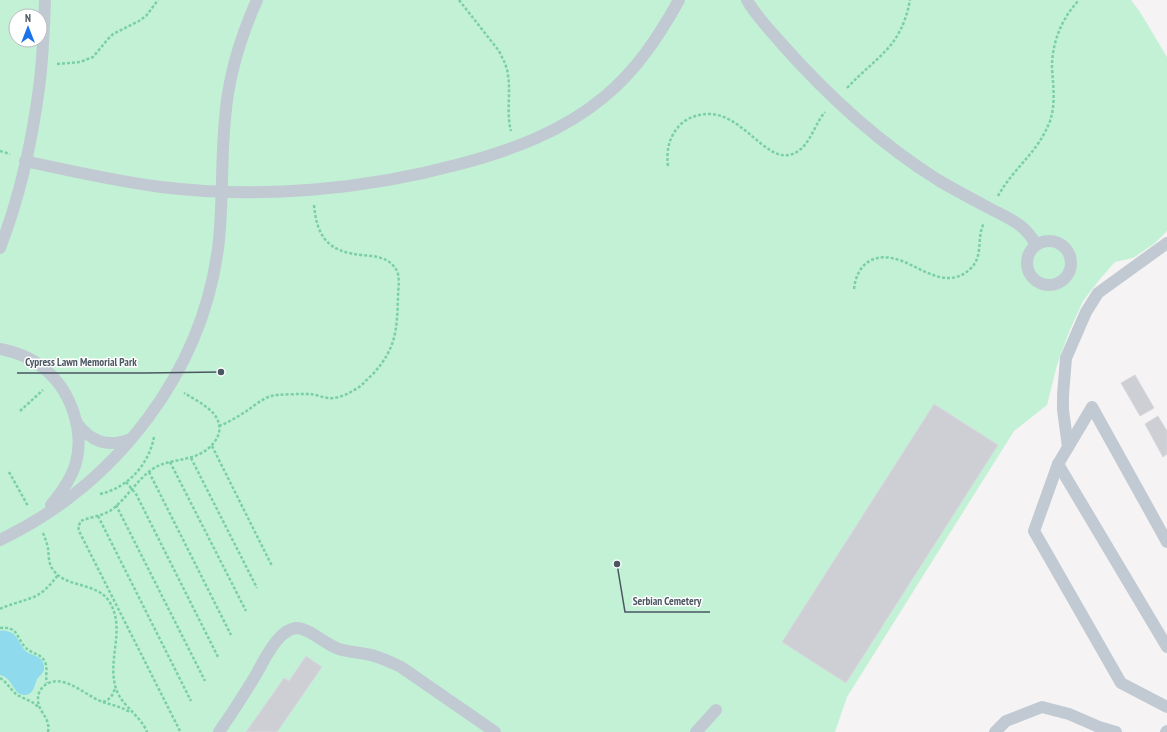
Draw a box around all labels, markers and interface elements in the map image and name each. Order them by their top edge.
north arrow [8,8,48,48]
text: N [25,11,31,25]
callout: Cypress Lawn Memorial Park [17,350,144,373]
text: Cypress Lawn Memorial Park [25,355,137,369]
callout: Serbian Cemetery [625,589,710,612]
text: Serbian Cemetery [633,594,702,608]

